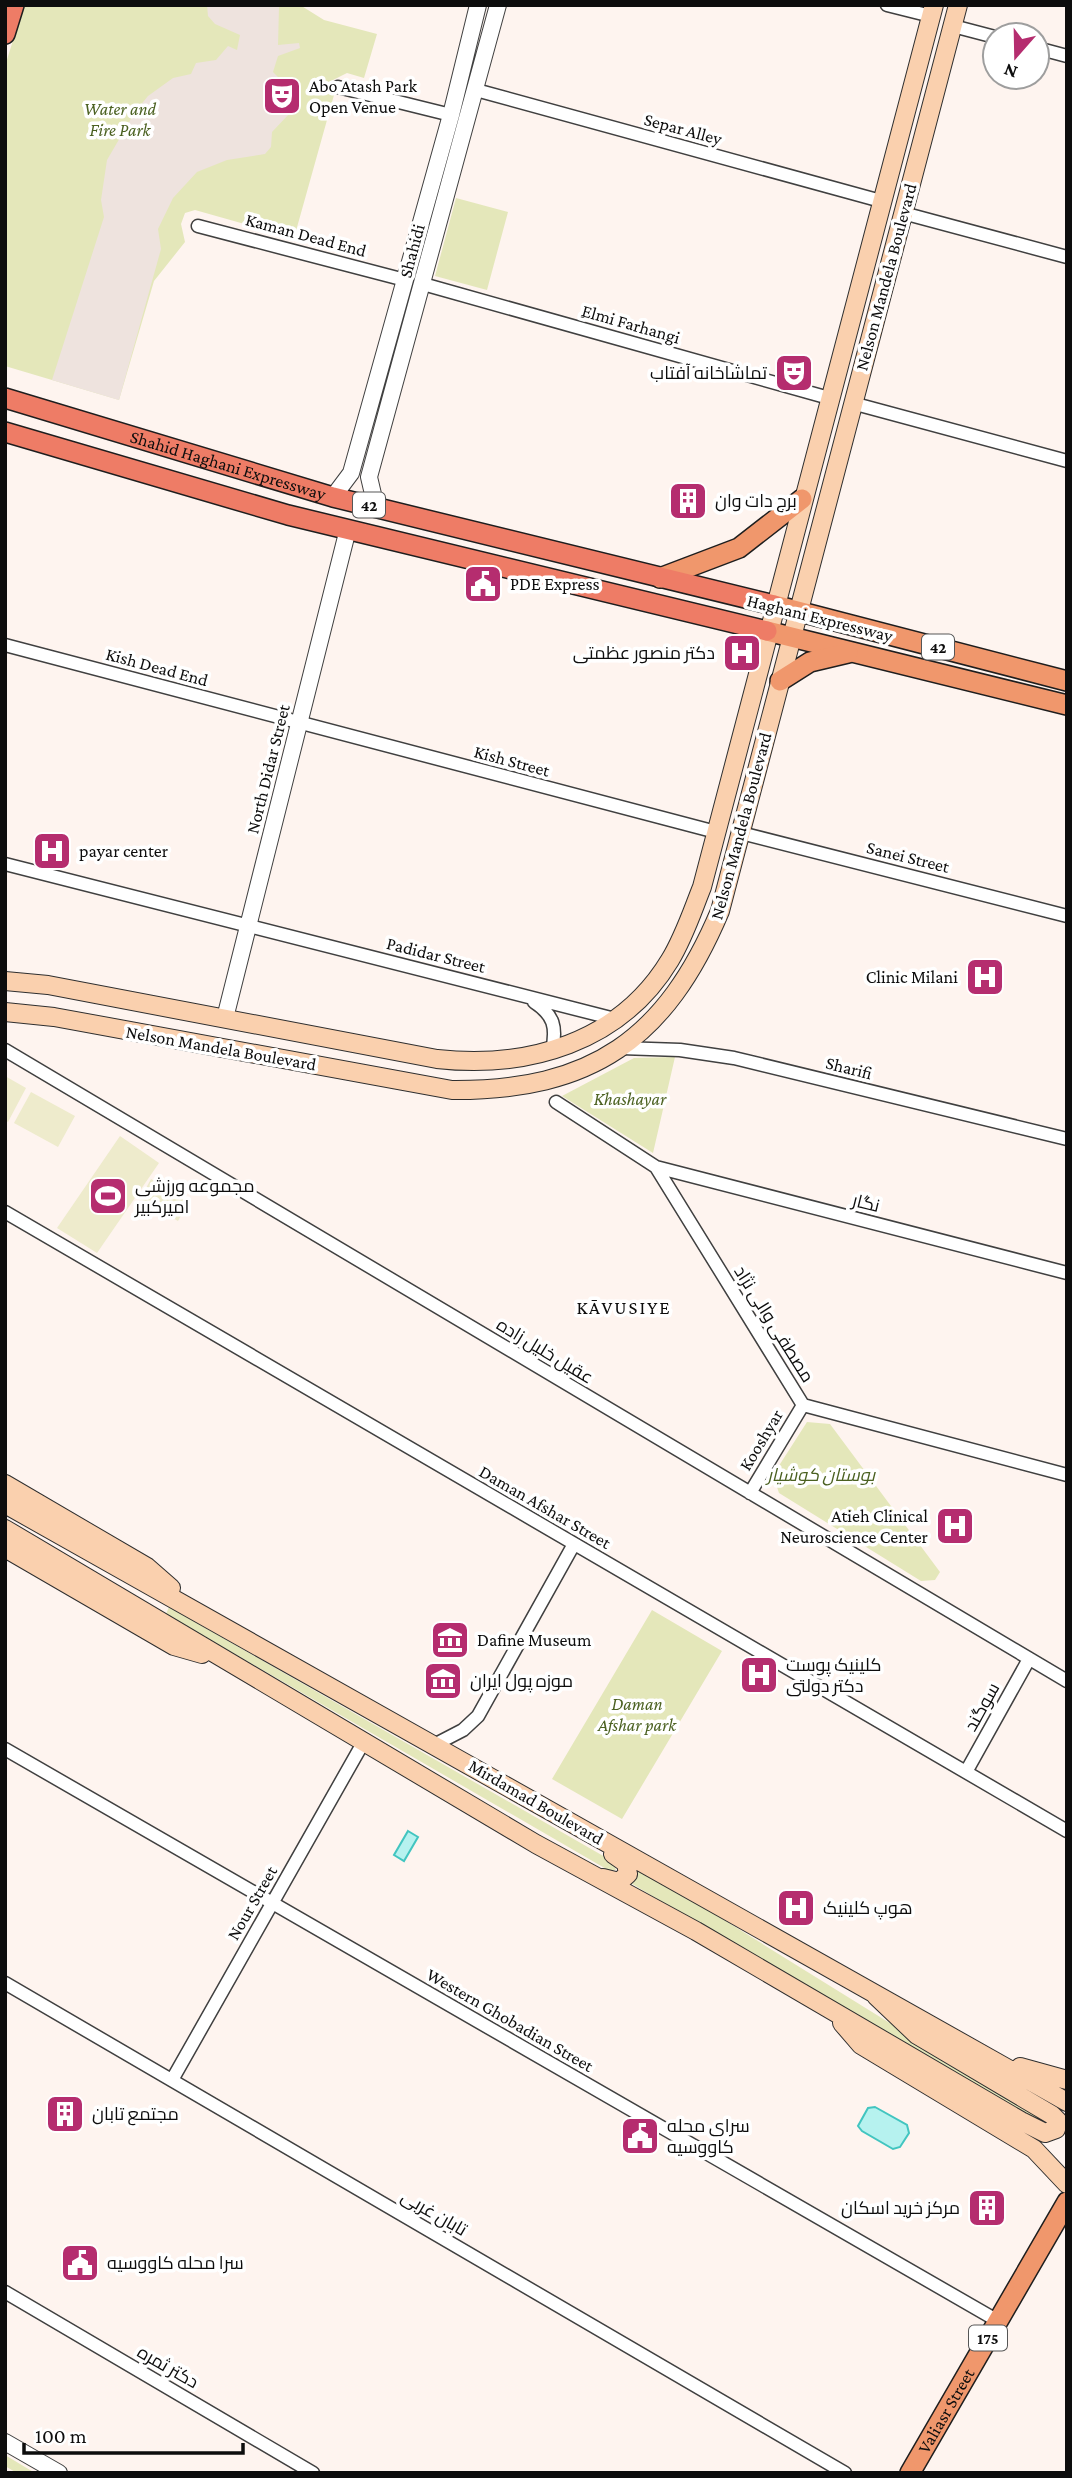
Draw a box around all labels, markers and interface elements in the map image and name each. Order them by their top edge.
north arrow [981,21,1051,91]
text: N [1001,59,1020,84]
theatre icon: Abo Atash Park Open Venue [261,75,303,117]
place label: Abo Atash Park Open Venue [309,76,417,117]
park label: Water and Fire Park [84,99,157,140]
street label: Separ Alley [642,109,725,149]
street label: Nelson Mandela Boulevard [851,181,921,373]
street label: Kaman Dead End [243,209,369,261]
street label: Shahidi [395,222,429,280]
street label: ٍElmi Farhangi [580,300,683,348]
theatre icon: تماشاخانه آفتاب [773,352,815,394]
place label: تماشاخانه آفتاب [650,363,767,383]
street label: Shahid Haghani Expressway [128,426,329,504]
building icon: برج دات وان [667,480,709,522]
place label: برج دات وان [715,491,797,513]
road number: 42 [353,492,385,518]
public building icon: PDE Express [462,563,504,605]
place label: PDE Express [510,574,600,594]
street label: Haghani Expressway [745,590,896,646]
hospital icon: دکتر منصور عظمتی [721,632,763,674]
road number: 42 [922,634,954,660]
place label: دکتر منصور عظمتی [573,643,715,664]
street label: Kish Dead End [104,644,211,690]
street label: North Didar Street [242,701,294,836]
street label: Nelson Mandela Boulevard [706,730,776,922]
street label: Kish Street [472,741,553,781]
hospital icon: payar center [31,830,73,872]
street label: Sanei Street [865,837,952,877]
place label: payar center [79,841,169,861]
street label: Padidar Street [385,933,488,977]
hospital icon: Clinic Milani [964,956,1006,998]
place label: Clinic Milani [866,967,958,987]
street label: Nelson Mandela Boulevard [124,1021,318,1075]
street label: Sharifi [824,1053,875,1083]
park label: Khashayar [594,1089,667,1109]
sports icon: مجموعه ورزشی امیرکبیر [87,1175,129,1217]
place label: مجموعه ورزشی امیرکبیر [134,1176,254,1218]
street label: نگار [849,1190,882,1217]
street label: مصطفی والی نژاد [729,1262,818,1387]
district label: KĀVUSIYE [577,1297,671,1318]
street label: عقیل خلیل زاده [493,1314,597,1388]
street label: Kooshyar [735,1405,787,1474]
street label: Daman Afshar Street [476,1461,615,1553]
park label: بوستان کوشیار [765,1465,876,1486]
hospital icon: Atieh Clinical Neuroscience Center [934,1505,976,1547]
place label: Atieh Clinical Neuroscience Center [780,1506,929,1547]
museum icon: Dafine Museum [429,1619,471,1661]
place label: Dafine Museum [477,1630,592,1650]
hospital icon: کلینیک پوست دکتر دولتى [738,1654,780,1696]
place label: کلینیک پوست دکتر دولتى [786,1655,882,1697]
museum icon: موزه پول ایران [422,1660,464,1702]
place label: موزه پول ایران [470,1671,573,1693]
street label: سوگند [961,1679,1004,1735]
park label: Daman Afshar park [597,1694,677,1735]
street label: Mirdamad Boulevard [465,1755,607,1849]
street label: Nour Street [223,1862,282,1944]
hospital icon: هوپ کلینیک [775,1887,817,1929]
place label: هوپ کلینیک [823,1898,913,1920]
street label: Western Ghobadian Street [423,1964,598,2076]
building icon: مجتمع تابان [44,2093,86,2135]
place label: مجتمع تابان [92,2104,179,2126]
public building icon: سرای محله کاووسیه [619,2115,661,2157]
place label: سرای محله کاووسیه [667,2116,750,2158]
street label: تابان غربی [397,2186,471,2241]
building icon: مرکز خرید اسکان [966,2187,1008,2229]
place label: مرکز خرید اسکان [841,2198,960,2219]
public building icon: سرا محله کاووسیه [59,2242,101,2284]
place label: سرا محله کاووسیه [107,2253,244,2274]
road number: 175 [969,2326,1007,2350]
street label: دکتر ثمره [134,2342,202,2393]
street label: Valiasr Street [914,2364,979,2457]
scale bar [24,2412,243,2456]
text: 100 m [35,2424,87,2448]

